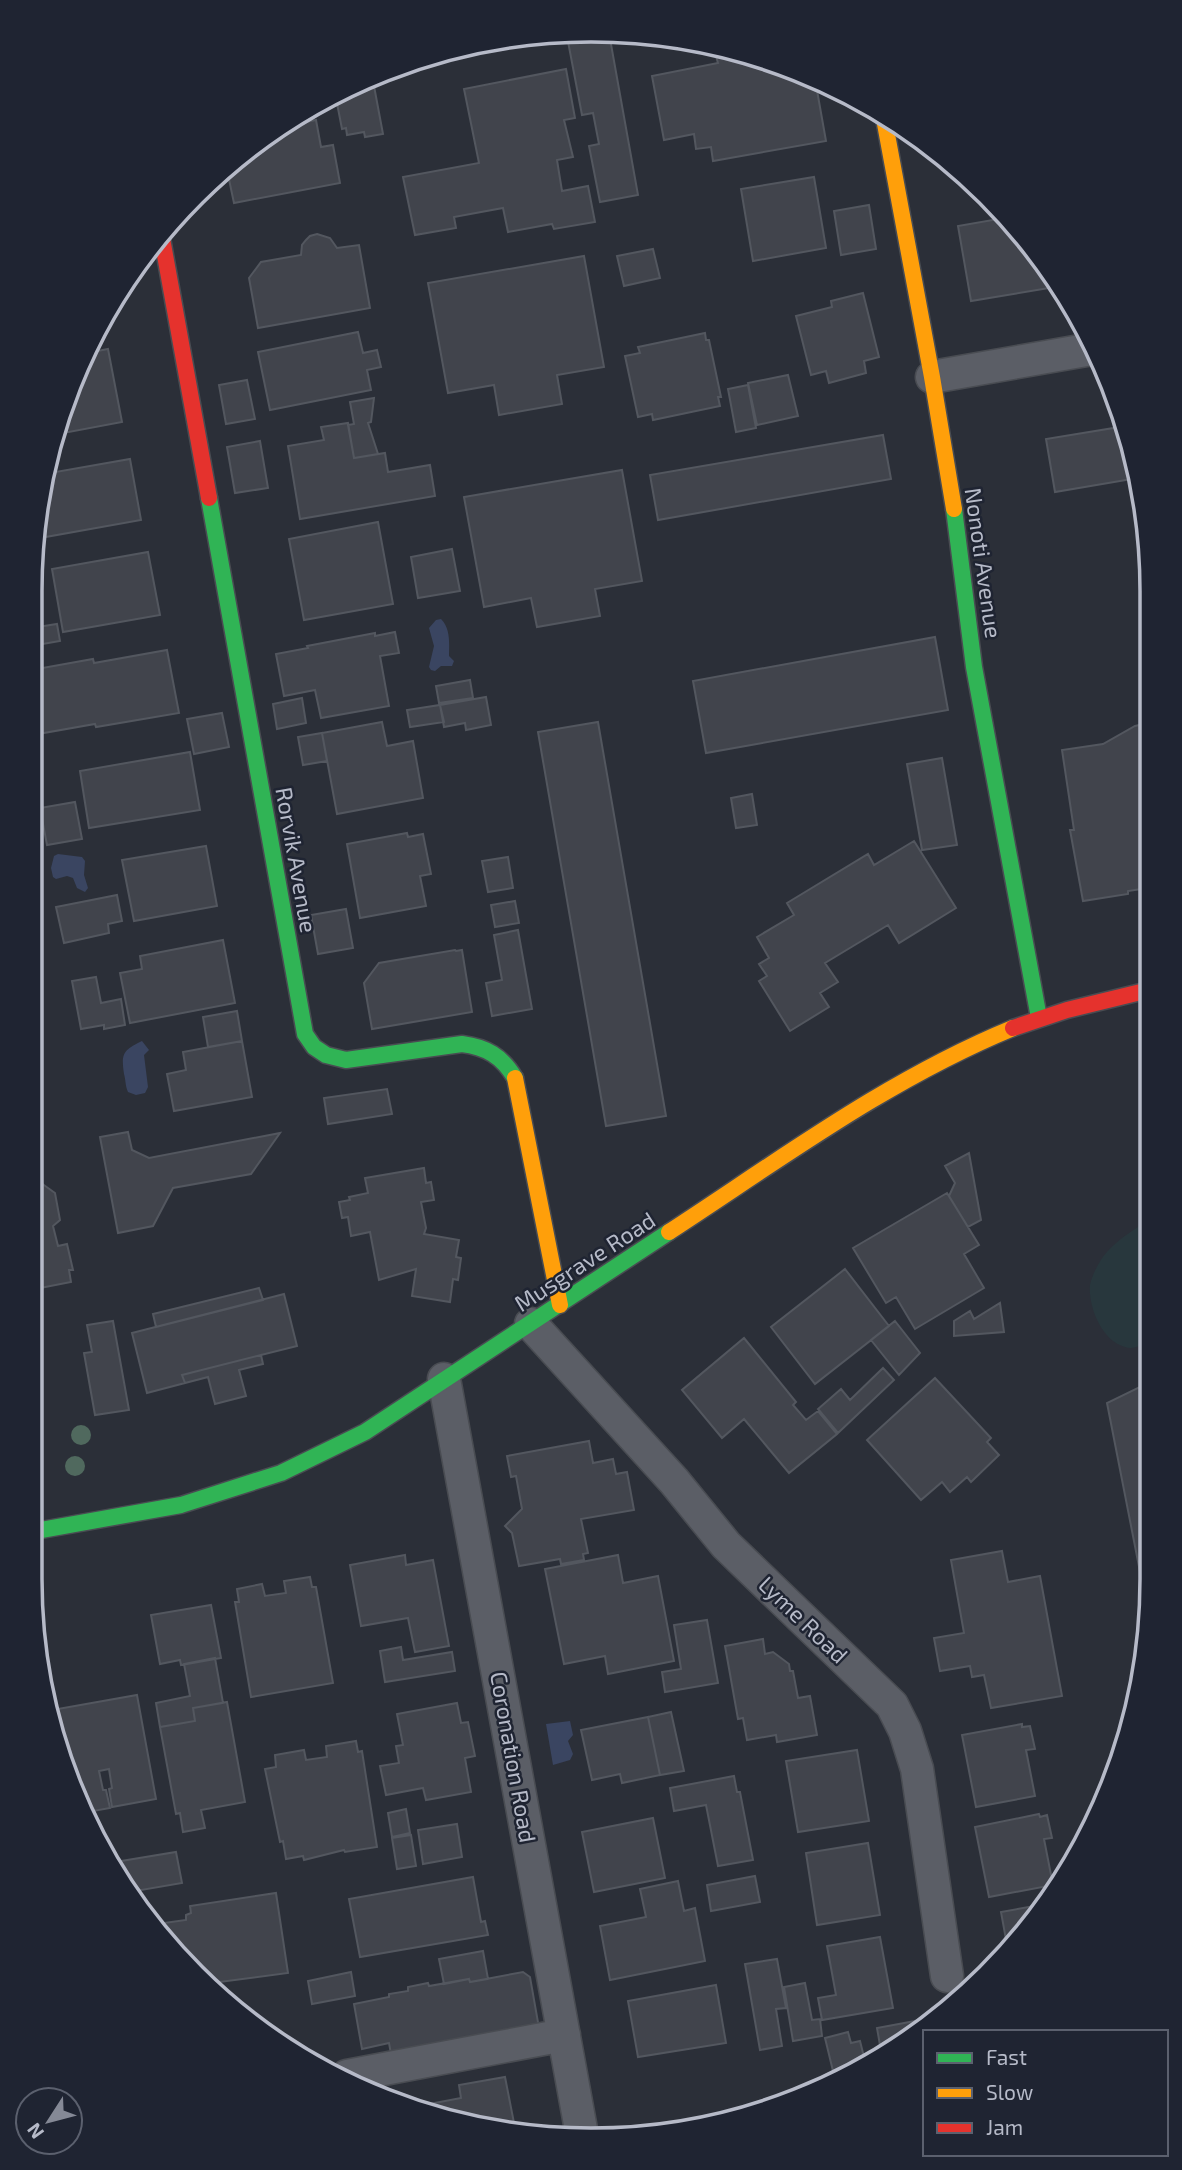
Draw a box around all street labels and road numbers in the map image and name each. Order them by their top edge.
street label: Nonoti Avenue [960,486,1008,640]
street label: Rorvik Avenue [270,785,324,935]
street label: Musgrave Road [509,1205,660,1317]
street label: Lyme Road [753,1570,854,1669]
street label: Coronation Road [485,1669,543,1845]

